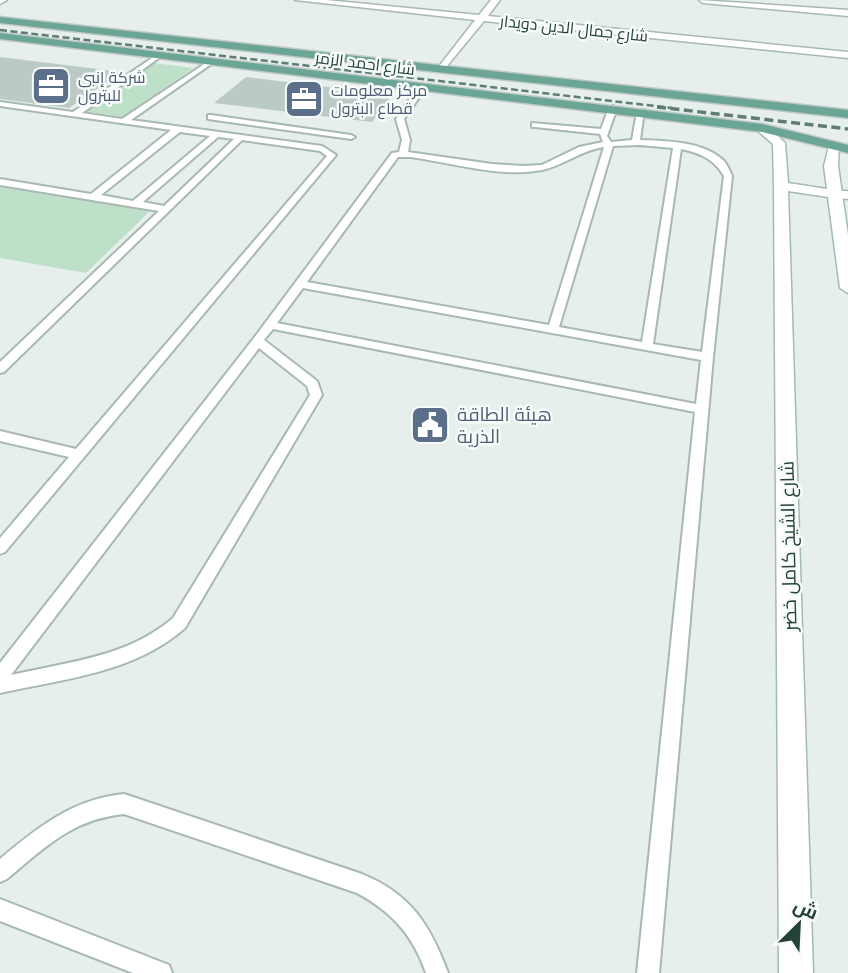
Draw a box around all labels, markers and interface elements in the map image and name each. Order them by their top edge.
street label: شارع جمال الدين دويدار [498,10,649,48]
street label: شارع احمد الزمر [313,47,416,81]
office icon: شركة إنبى للبترول [30,65,72,107]
place label: شركة إنبى للبترول [78,67,145,106]
office icon: مركز معلومات قطاع البترول [283,78,325,120]
place label: مركز معلومات قطاع البترول [331,80,427,120]
place label: هيئة الطاقة الذرية [457,402,552,448]
public building icon: هيئة الطاقة الذرية [409,404,451,446]
street label: شارع الشيخ كامل خضر [775,461,804,632]
north arrow [764,889,834,959]
text: ش [790,893,822,924]

